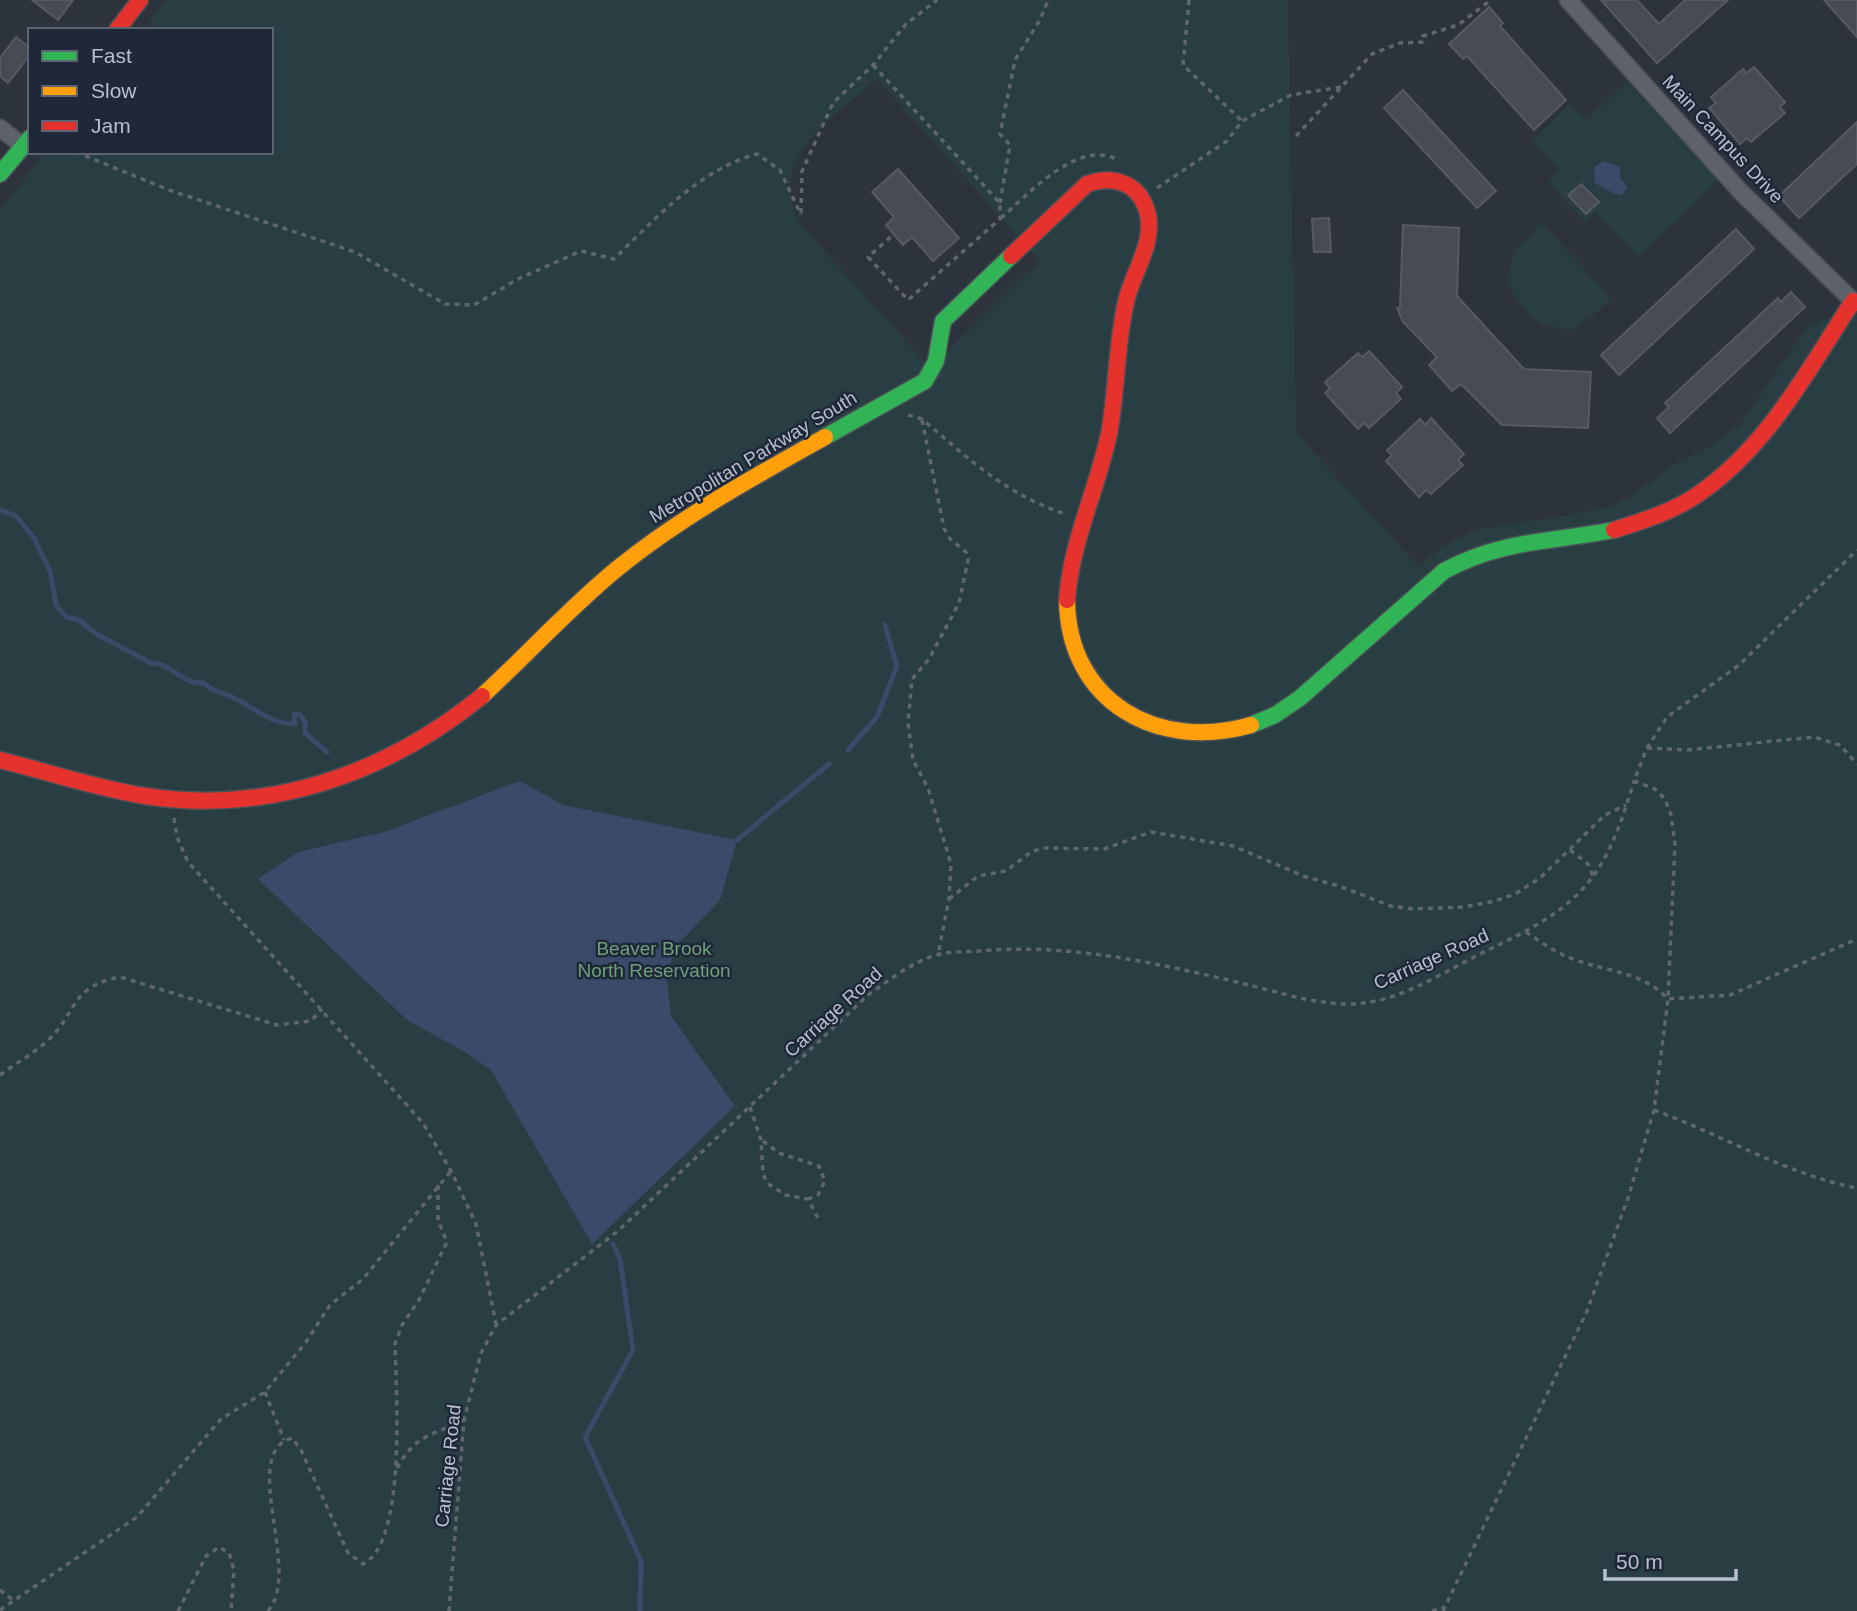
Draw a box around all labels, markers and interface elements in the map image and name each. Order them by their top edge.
legend [28,28,273,154]
text: Fast [91,44,132,67]
street label: Main Campus Drive [1658,71,1788,207]
text: Slow [91,79,137,102]
text: Jam [91,114,131,137]
street label: Metropolitan Parkway South [646,387,860,527]
street label: Carriage Road [1370,924,1492,994]
park label: Beaver Brook North Reservation [577,938,731,981]
street label: Carriage Road [780,963,886,1061]
street label: Carriage Road [431,1403,465,1529]
scale bar [1605,1538,1736,1582]
text: 50 m [1616,1550,1663,1573]

